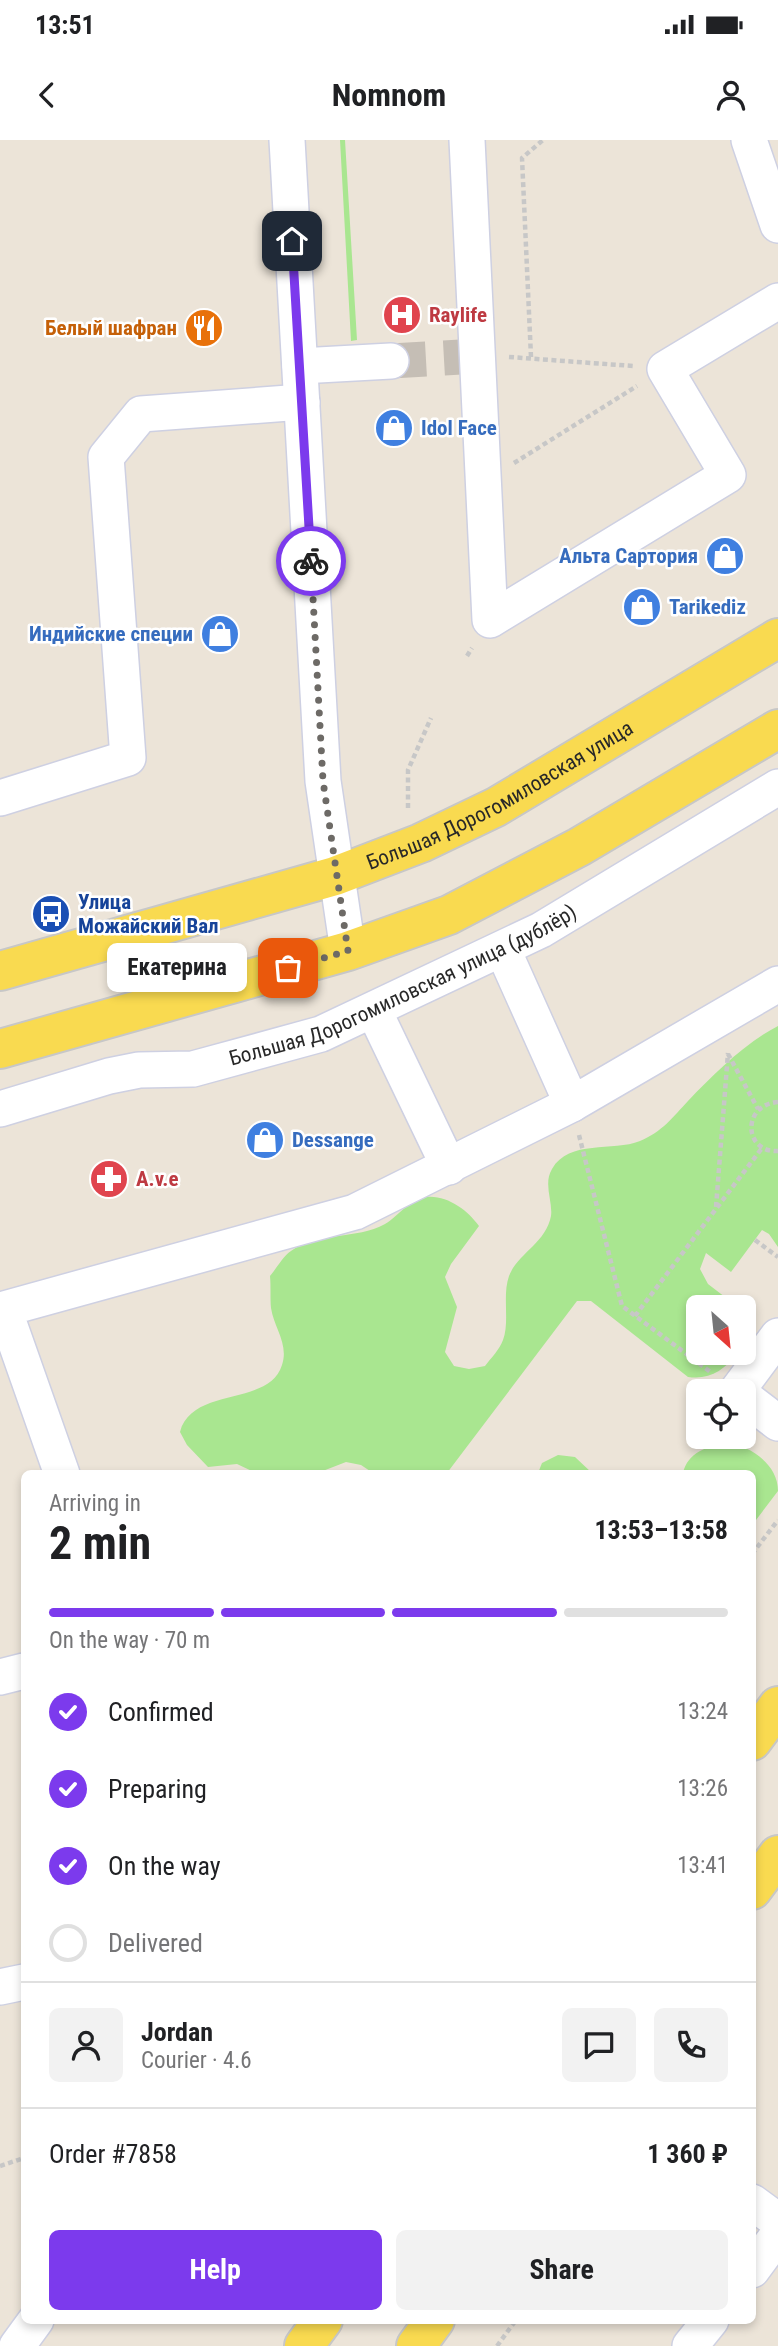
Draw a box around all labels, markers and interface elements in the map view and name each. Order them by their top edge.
text: 13:51 [35,10,95,40]
icon: back [28,76,66,114]
text: Nomnom [332,76,446,114]
icon: person [712,76,750,114]
pin [262,211,322,271]
icon: home [273,222,311,260]
hospital icon: Raylife [381,294,423,336]
place label: Raylife [429,303,487,327]
restaurant icon: Белый шафран [183,307,225,349]
place label: Белый шафран [45,316,177,340]
shop icon: Idol Face [373,407,415,449]
place label: Idol Face [421,416,497,440]
courier [276,526,346,596]
shop icon: Альта Сартория [704,535,746,577]
icon: bike [292,542,330,580]
place label: Альта Сартория [559,544,698,568]
shop icon: Tarikediz [621,586,663,628]
place label: Tarikediz [669,595,746,619]
shop icon: Индийские специи [199,613,241,655]
place label: Индийские специи [29,622,193,646]
street label: Большая Дорогомиловская улица [363,716,637,875]
place label: Улица Можайский Вал [78,890,219,938]
bus stop icon: Улица Можайский Вал [30,893,72,935]
street label: Большая Дорогомиловская улица (дублёр) [226,900,581,1071]
pin [258,938,318,998]
callout: Екатерина [106,944,246,992]
icon: bag [269,949,307,987]
text: Екатерина [127,954,227,981]
shop icon: Dessange [244,1119,286,1161]
place label: Dessange [292,1128,374,1152]
pharmacy icon: A.v.e [88,1158,130,1200]
place label: A.v.e [136,1167,179,1191]
north arrow [686,1295,756,1365]
map controls [686,1295,756,1449]
button: locate [686,1379,756,1449]
text: Arriving in [49,1490,141,1517]
text: 13:53–13:58 [594,1515,728,1545]
text: 2 min [49,1516,151,1570]
text: On the way · 70 m [49,1627,210,1654]
icon: check [49,1693,87,1731]
text: Confirmed [108,1697,214,1727]
text: 13:24 [677,1698,728,1725]
icon: check [49,1770,87,1808]
text: Preparing [108,1774,207,1804]
text: 13:26 [677,1775,728,1802]
icon: check [49,1847,87,1885]
text: On the way [108,1851,221,1881]
text: 13:41 [677,1852,728,1879]
text: Delivered [108,1928,203,1958]
button: person [49,2008,123,2082]
button: chat [562,2008,636,2082]
button: phone [654,2008,728,2082]
text: Jordan [141,2017,213,2047]
text: Courier · 4.6 [141,2047,252,2074]
text: Order #7858 [49,2139,177,2169]
text: 1 360 ₽ [647,2139,728,2169]
button: Help [49,2230,382,2310]
button: Share [396,2230,728,2310]

